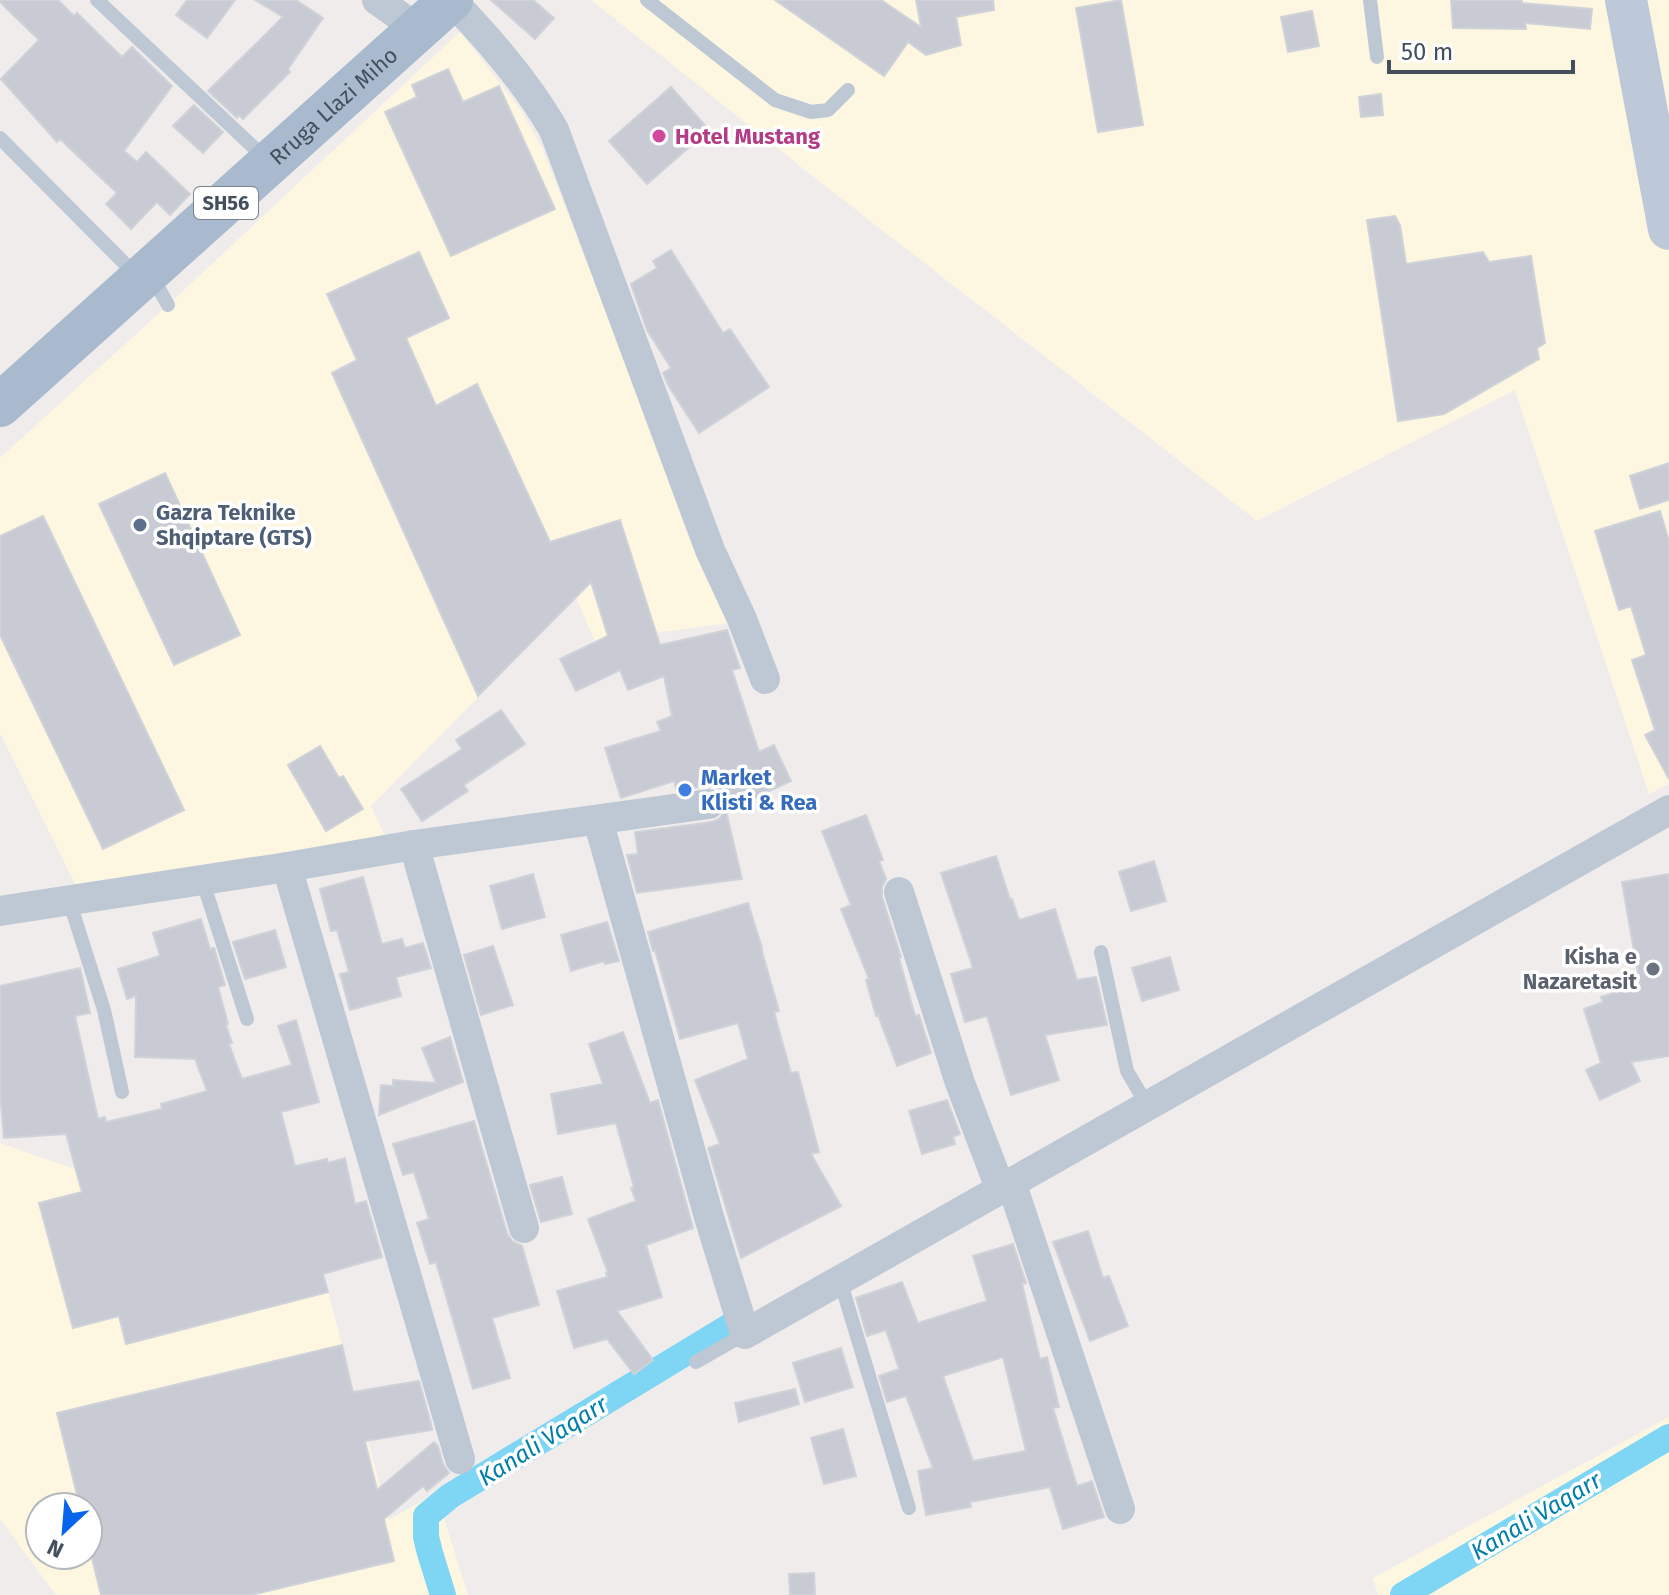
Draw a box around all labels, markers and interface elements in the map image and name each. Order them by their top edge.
scale bar [1389,24,1573,74]
text: 50 m [1401,38,1453,66]
street label: Rruga Llazi Miho [264,41,403,171]
place label: Hotel Mustang [675,123,821,150]
marker: Hotel Mustang [650,127,668,145]
road number: SH56 [194,187,258,219]
place label: Gazra Teknike Shqiptare (GTS) [156,499,312,551]
marker: Gazra Teknike Shqiptare (GTS) [131,516,149,534]
place label: Market Klisti & Rea [701,764,817,816]
marker: Market Klisti & Rea [676,781,694,799]
place label: Kisha e Nazaretasit [1523,943,1637,995]
marker: Kisha e Nazaretasit [1644,960,1662,978]
water label: Kanali Vaqarr [473,1390,613,1492]
water label: Kanali Vaqarr [1466,1466,1607,1566]
north arrow [24,1491,104,1571]
text: N [43,1533,68,1564]

